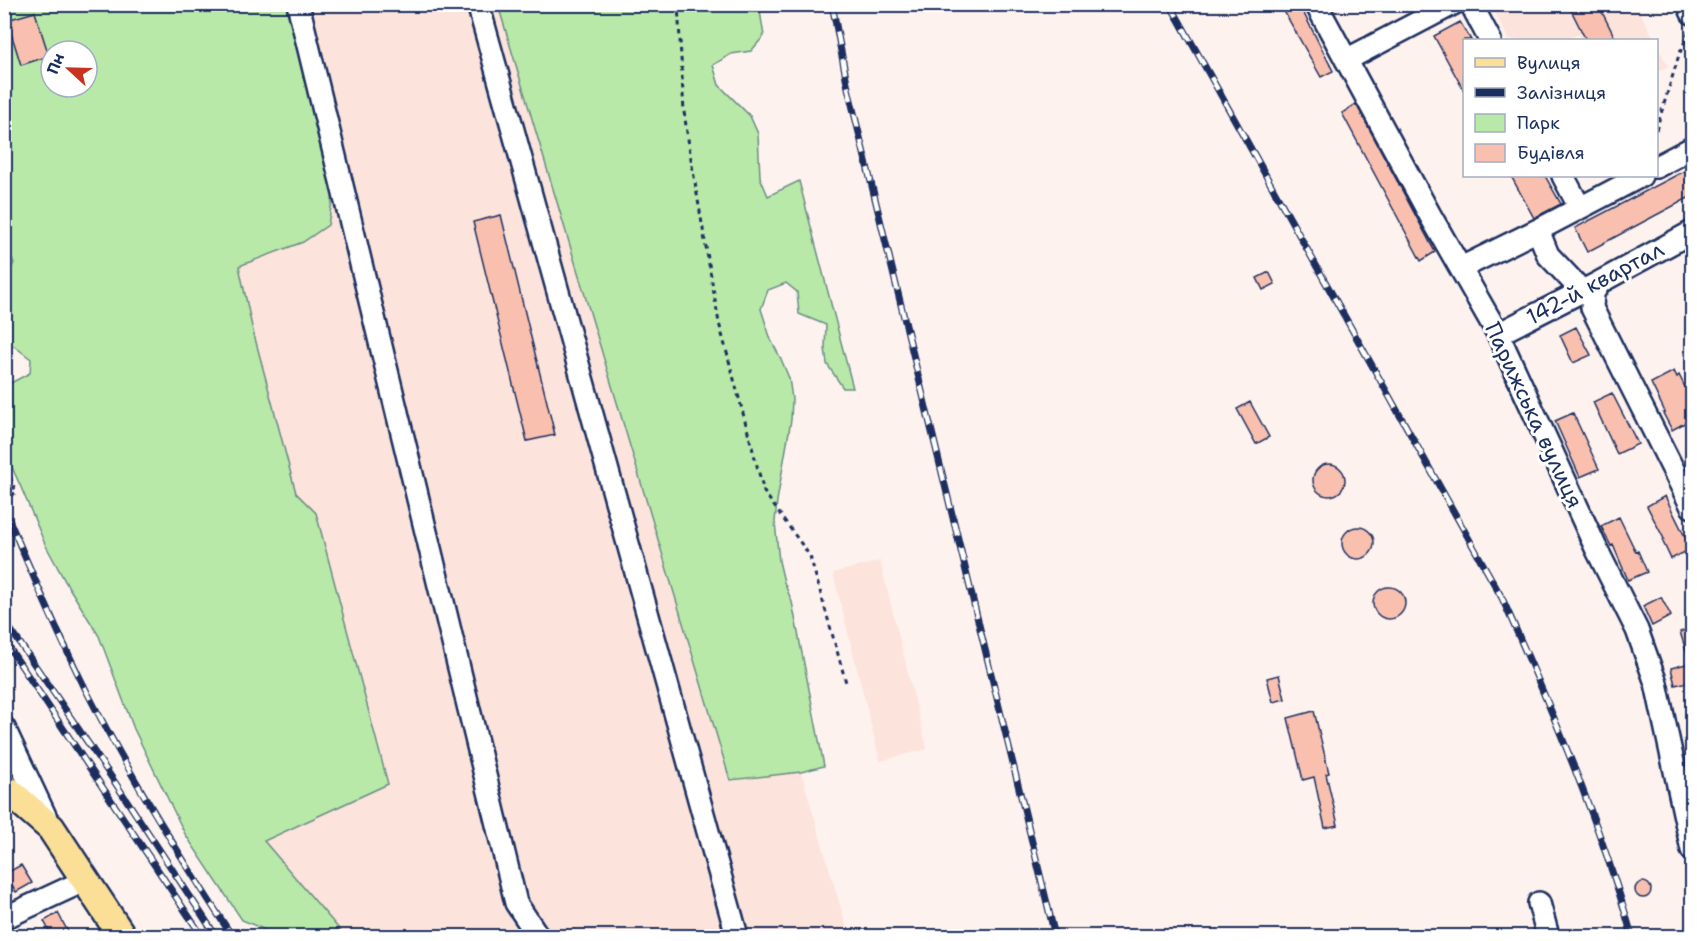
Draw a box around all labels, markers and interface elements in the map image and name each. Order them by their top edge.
north arrow [39,39,99,99]
legend [1463,39,1658,177]
text: Пн [42,50,69,77]
text: Вулиця [1517,51,1581,75]
text: Залізниця [1517,81,1606,105]
text: Парк [1517,111,1560,135]
text: Будівля [1517,141,1585,165]
street label: 142-й квартал [1521,235,1669,331]
street label: Парижська вулиця [1478,317,1590,513]

